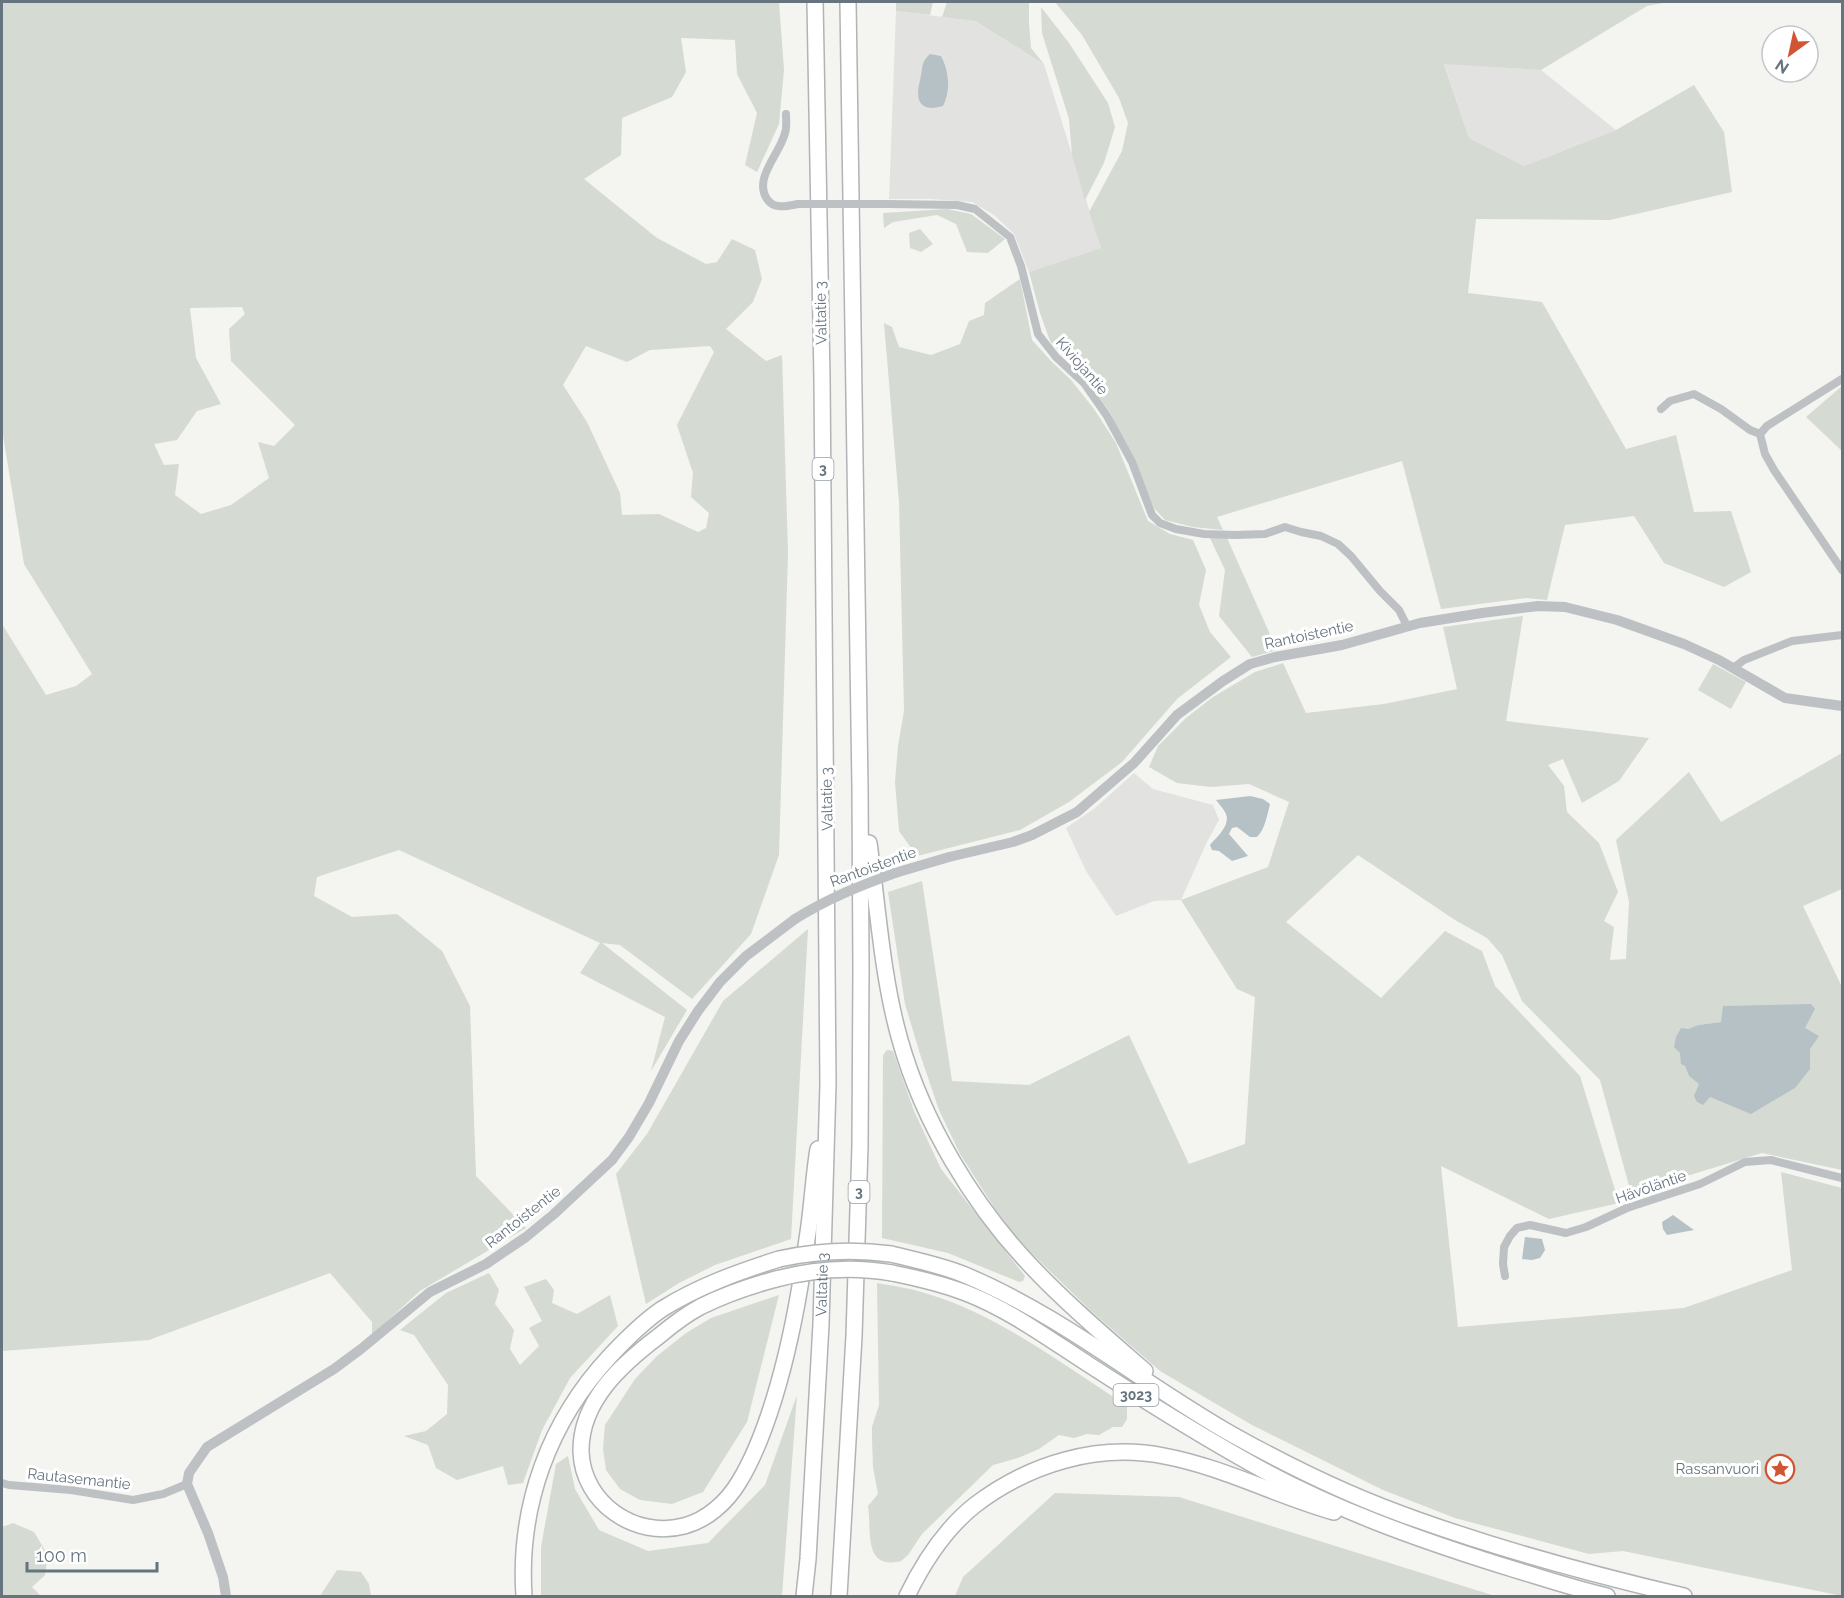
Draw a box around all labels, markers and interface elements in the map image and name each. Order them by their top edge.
north arrow [1760,24,1820,84]
text: N [1772,55,1792,77]
street label: Valtatie 3 [811,281,831,345]
street label: Kiviojantie [1052,334,1112,399]
road number: 3 [812,458,834,480]
street label: Rantoistentie [1263,617,1355,653]
street label: Valtatie 3 [817,767,837,831]
street label: Rantoistentie [827,843,919,891]
street label: Hävöläntie [1613,1166,1689,1207]
road number: 3 [848,1181,870,1203]
street label: Rantoistentie [482,1182,564,1252]
street label: Valtatie 3 [812,1252,832,1317]
road number: 3023 [1114,1384,1158,1406]
place icon: Rassanvuori [1764,1453,1796,1485]
place label: Rassanvuori [1676,1460,1759,1478]
street label: Rautasemantie [26,1465,132,1493]
scale bar [27,1535,158,1573]
text: 100 m [36,1545,87,1566]

